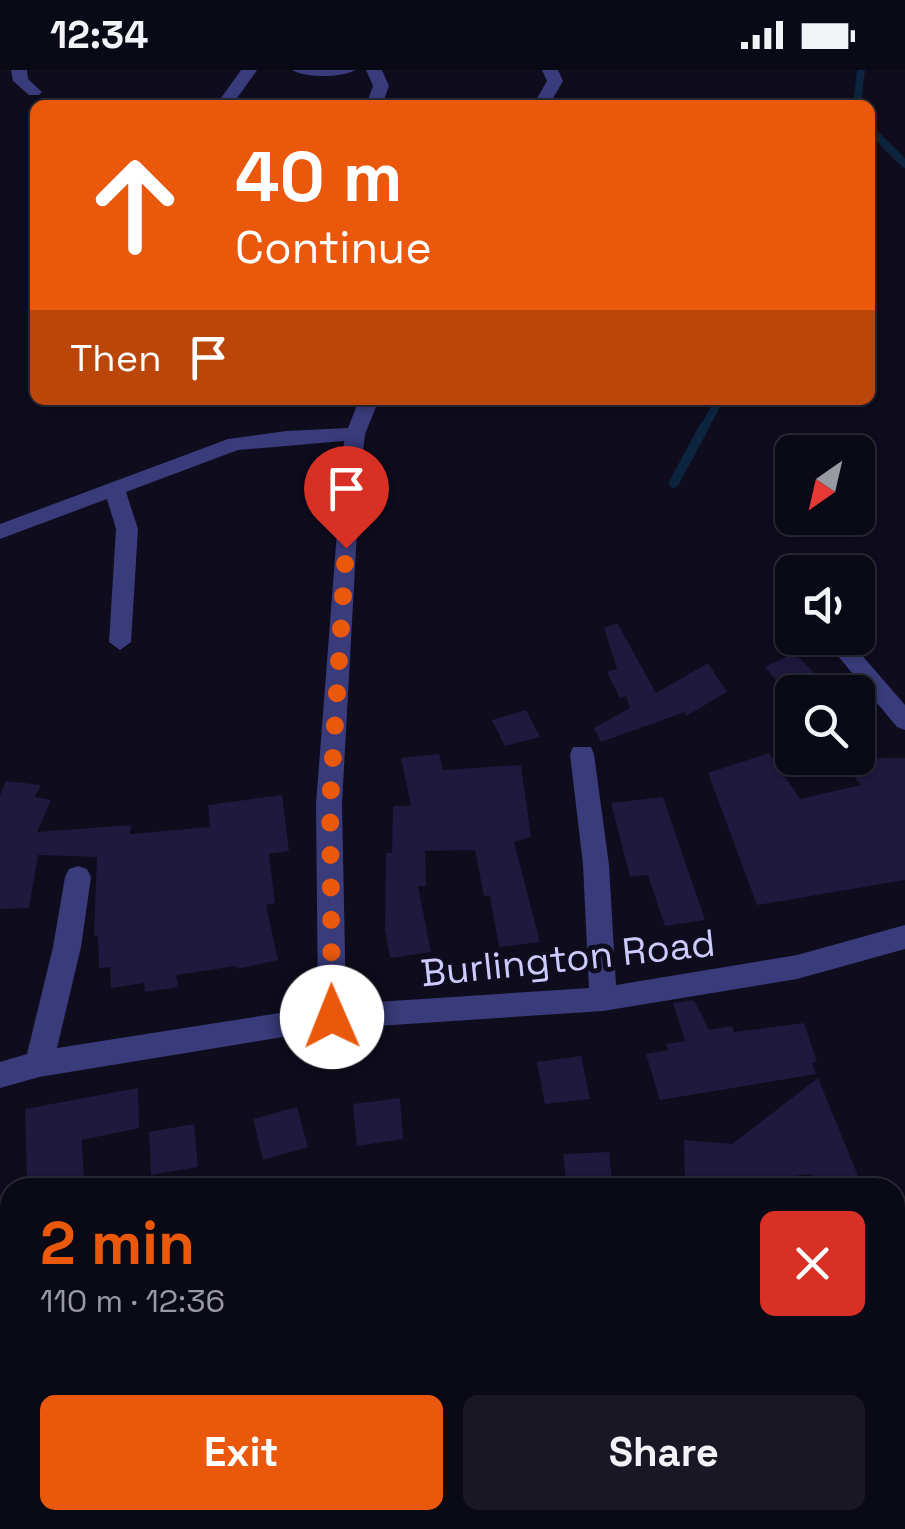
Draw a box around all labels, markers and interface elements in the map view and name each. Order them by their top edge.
text: 12:34 [50,11,148,59]
text: 40 m [235,132,402,221]
icon: ahead [70,140,200,270]
text: Continue [235,219,432,276]
icon: arrive [181,330,236,385]
text: Then [70,334,161,382]
north arrow [775,435,875,535]
map controls [775,435,875,775]
pin [304,446,389,549]
icon: arrive [319,461,374,516]
button: sound [775,555,875,655]
button: search [775,675,875,775]
street label: Burlington Road [418,919,718,997]
position arrow [280,965,384,1069]
text: 2 min [40,1205,195,1282]
button: close [760,1211,865,1316]
text: 110 m · 12:36 [40,1281,225,1321]
button: Exit [40,1395,443,1510]
button: Share [463,1395,865,1510]

